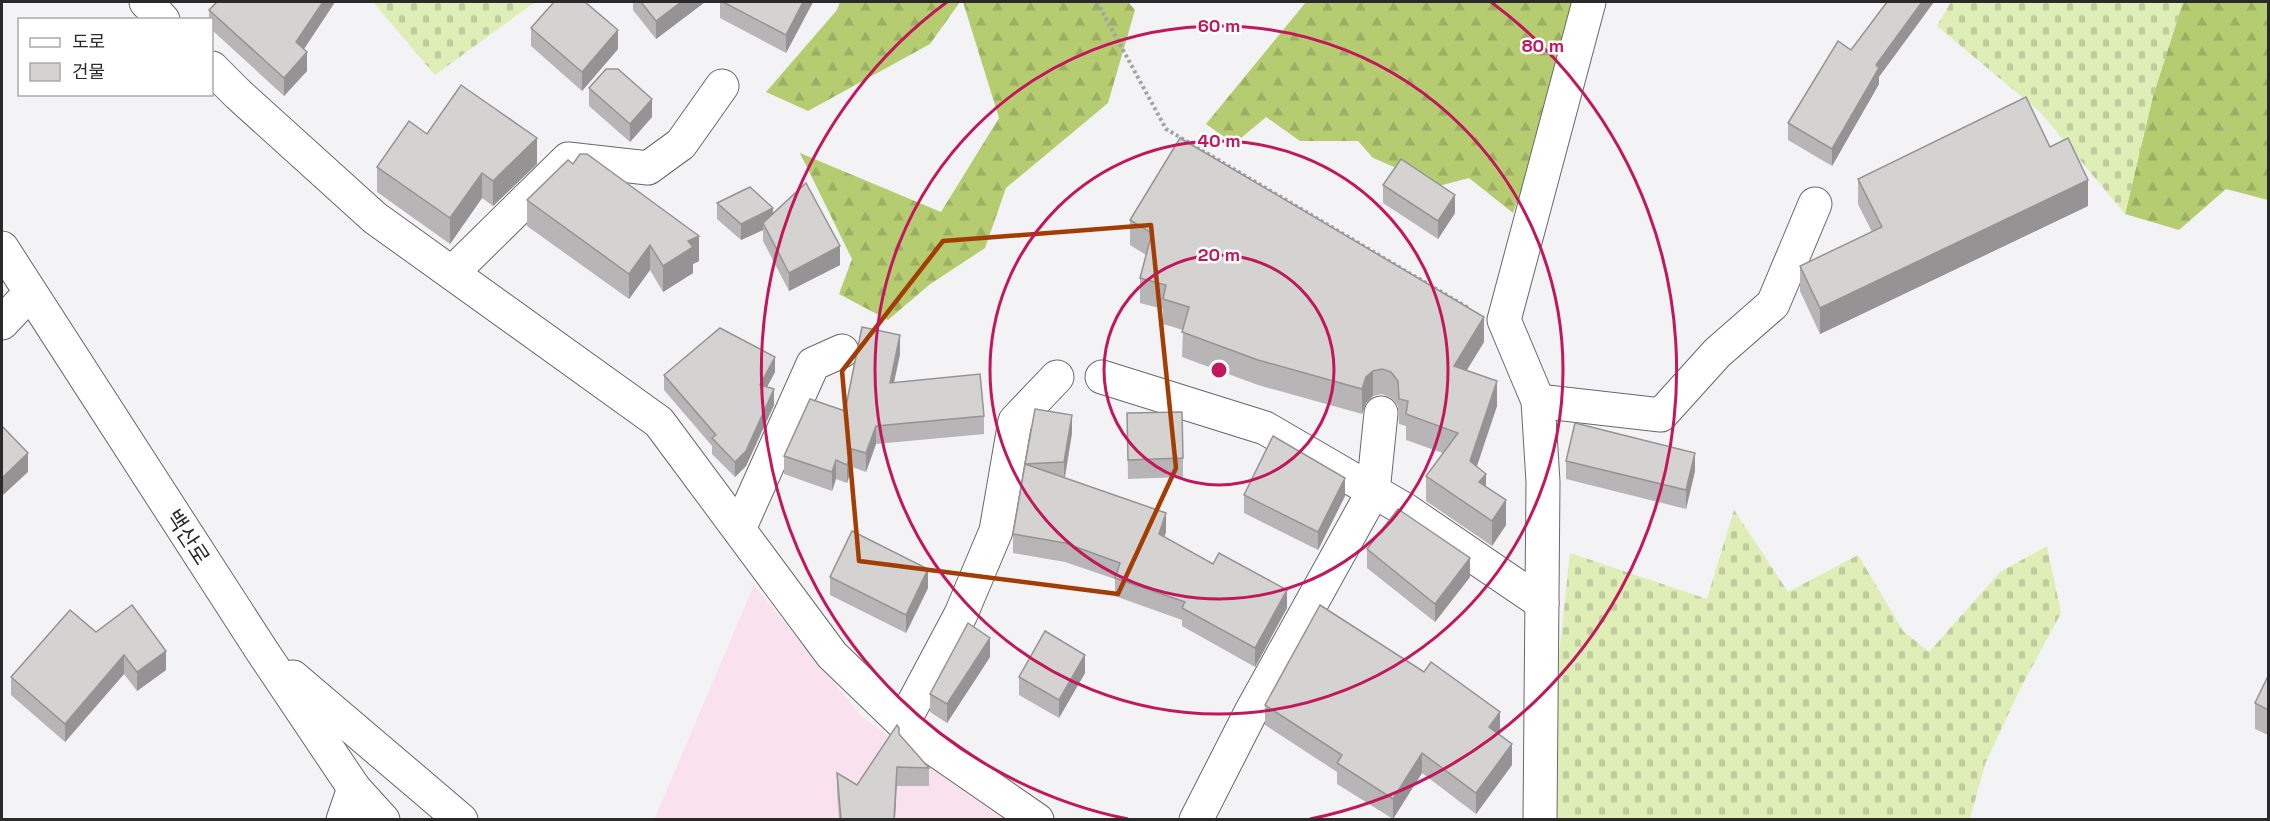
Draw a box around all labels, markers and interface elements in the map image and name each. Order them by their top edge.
text: 60 m [1198,14,1240,37]
legend [18,18,213,96]
text: 도로 [72,30,105,53]
text: 80 m [1522,34,1564,57]
text: 건물 [72,60,105,83]
text: 40 m [1197,129,1241,152]
text: 20 m [1198,243,1240,266]
centre of rings [1209,360,1229,380]
street label: 백산로 [160,504,216,570]

